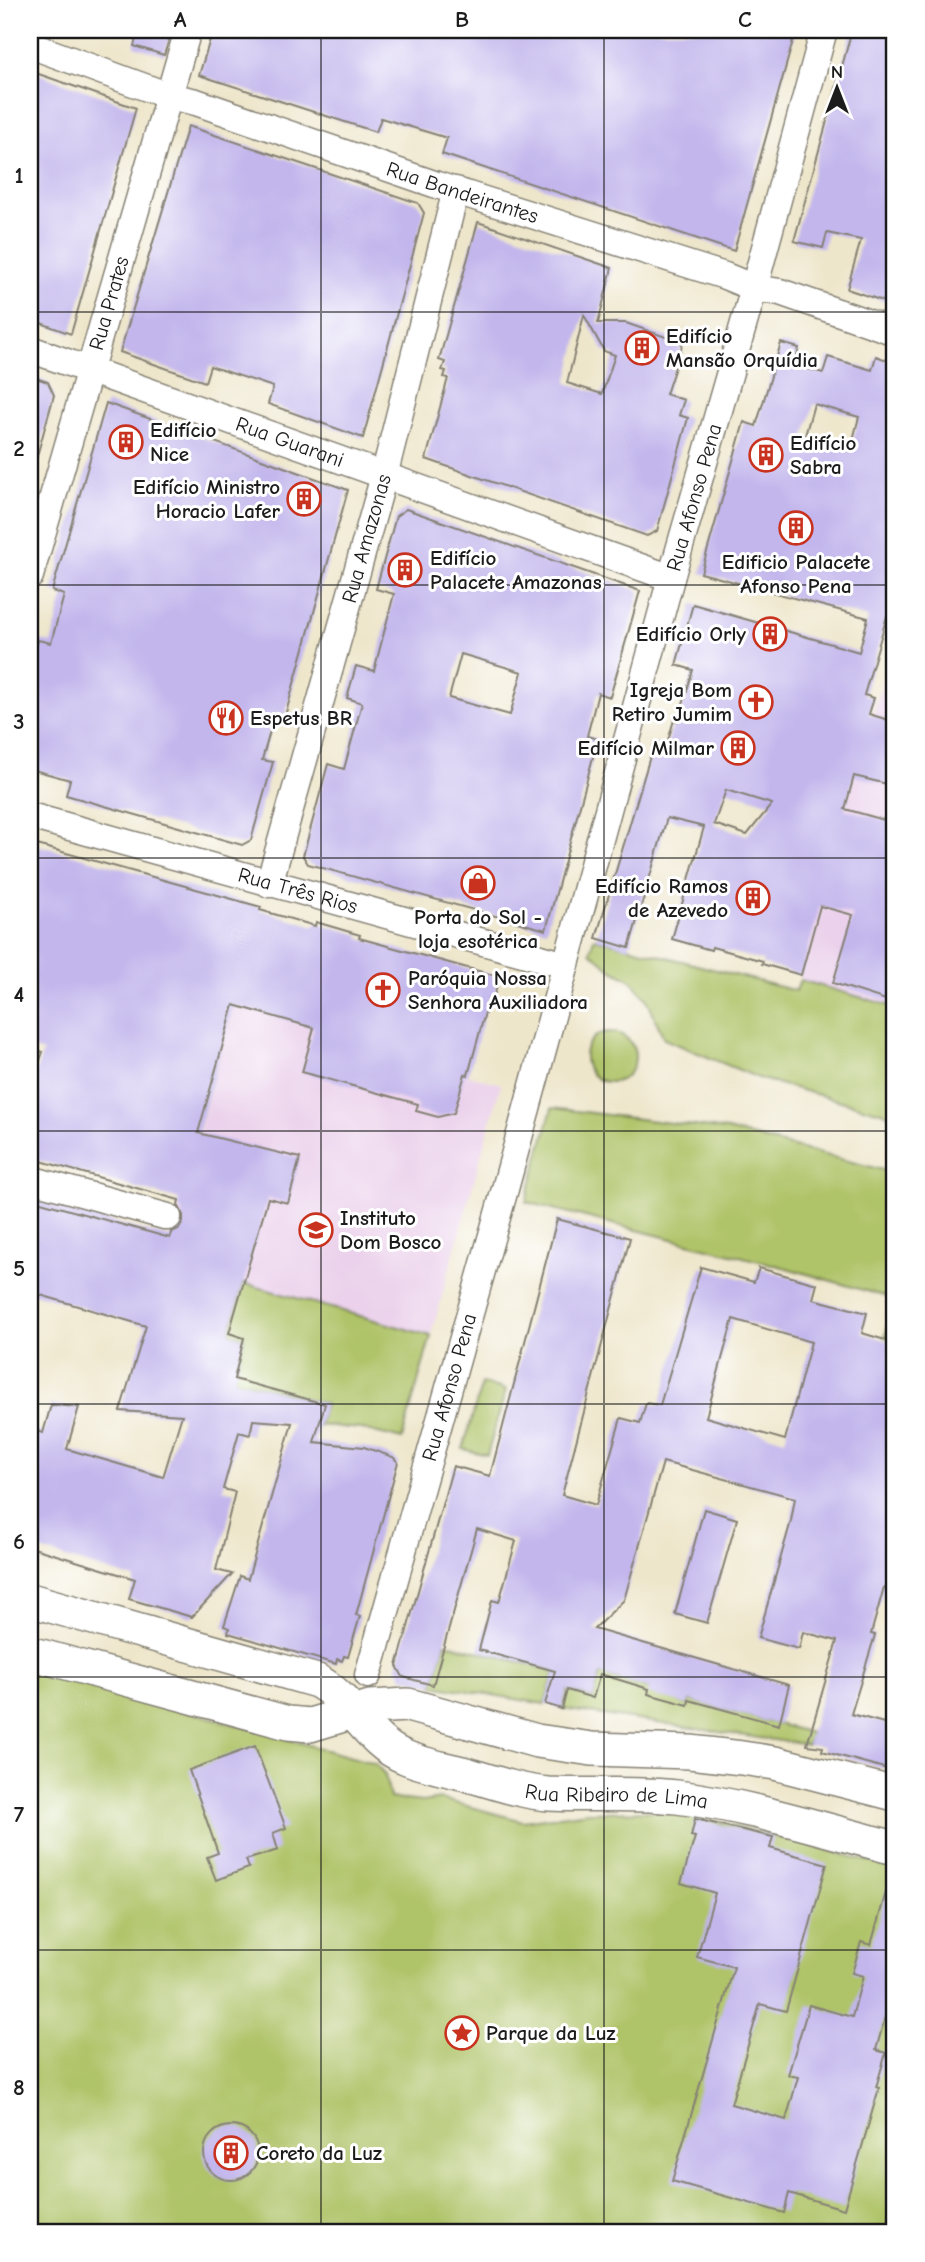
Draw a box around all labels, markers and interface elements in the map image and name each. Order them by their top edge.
text: A [174,6,187,33]
text: B [455,6,469,33]
text: C [738,6,752,33]
north arrow [802,52,872,122]
text: N [831,61,843,83]
street label: Rua Bandeirantes [383,156,541,228]
text: 1 [14,162,24,189]
street label: Rua Prates [84,254,134,353]
place label: Edifício Mansão Orquídia [666,324,818,372]
building icon: Edifício Mansão Orquídia [623,329,661,367]
street label: Rua Guarani [233,412,347,472]
place label: Edifício Nice [150,418,216,466]
street label: Rua Afonso Pena [662,421,727,574]
building icon: Edifício Nice [107,423,145,461]
place label: Edifício Sabra [790,431,856,479]
text: 2 [13,435,25,462]
building icon: Edifício Sabra [747,436,785,474]
street label: Rua Amazonas [337,471,396,605]
place label: Edifício Ministro Horacio Lafer [133,475,281,523]
building icon: Edifício Ministro Horacio Lafer [285,480,323,518]
building icon: Edificio Palacete Afonso Pena [777,509,815,547]
place label: Edifício Palacete Amazonas [430,546,602,594]
place label: Edificio Palacete Afonso Pena [722,550,870,598]
building icon: Edifício Palacete Amazonas [386,551,424,589]
building icon: Edifício Orly [751,615,789,653]
place label: Edifício Orly [636,622,746,646]
place label: Igreja Bom Retiro Jumim [612,678,732,726]
church icon: Igreja Bom Retiro Jumim [737,683,775,721]
restaurant icon: Espetus BR [207,699,245,737]
place label: Espetus BR [250,706,352,730]
text: 3 [13,708,25,735]
building icon: Edifício Milmar [719,729,757,767]
place label: Edifício Milmar [577,736,715,760]
street label: Rua Três Rios [235,862,360,919]
shop icon: Porta do Sol - loja esotérica [459,864,497,902]
place label: Edifício Ramos de Azevedo [595,874,728,922]
building icon: Edifício Ramos de Azevedo [734,879,772,917]
place label: Porta do Sol - loja esotérica [414,905,542,953]
place label: Paróquia Nossa Senhora Auxiliadora [408,966,588,1014]
church icon: Paróquia Nossa Senhora Auxiliadora [364,971,402,1009]
text: 4 [14,981,25,1008]
place label: Instituto Dom Bosco [340,1206,442,1254]
school or university icon: Instituto Dom Bosco [297,1211,335,1249]
text: 5 [13,1255,25,1282]
street label: Rua Afonso Pena [417,1311,481,1464]
text: 6 [13,1528,25,1555]
street label: Rua Ribeiro de Lima [523,1779,710,1813]
text: 7 [14,1801,25,1828]
place icon: Parque da Luz [443,2014,481,2052]
place label: Parque da Luz [486,2021,616,2045]
text: 8 [13,2074,25,2101]
building icon: Coreto da Luz [212,2134,250,2172]
place label: Coreto da Luz [256,2141,382,2165]

